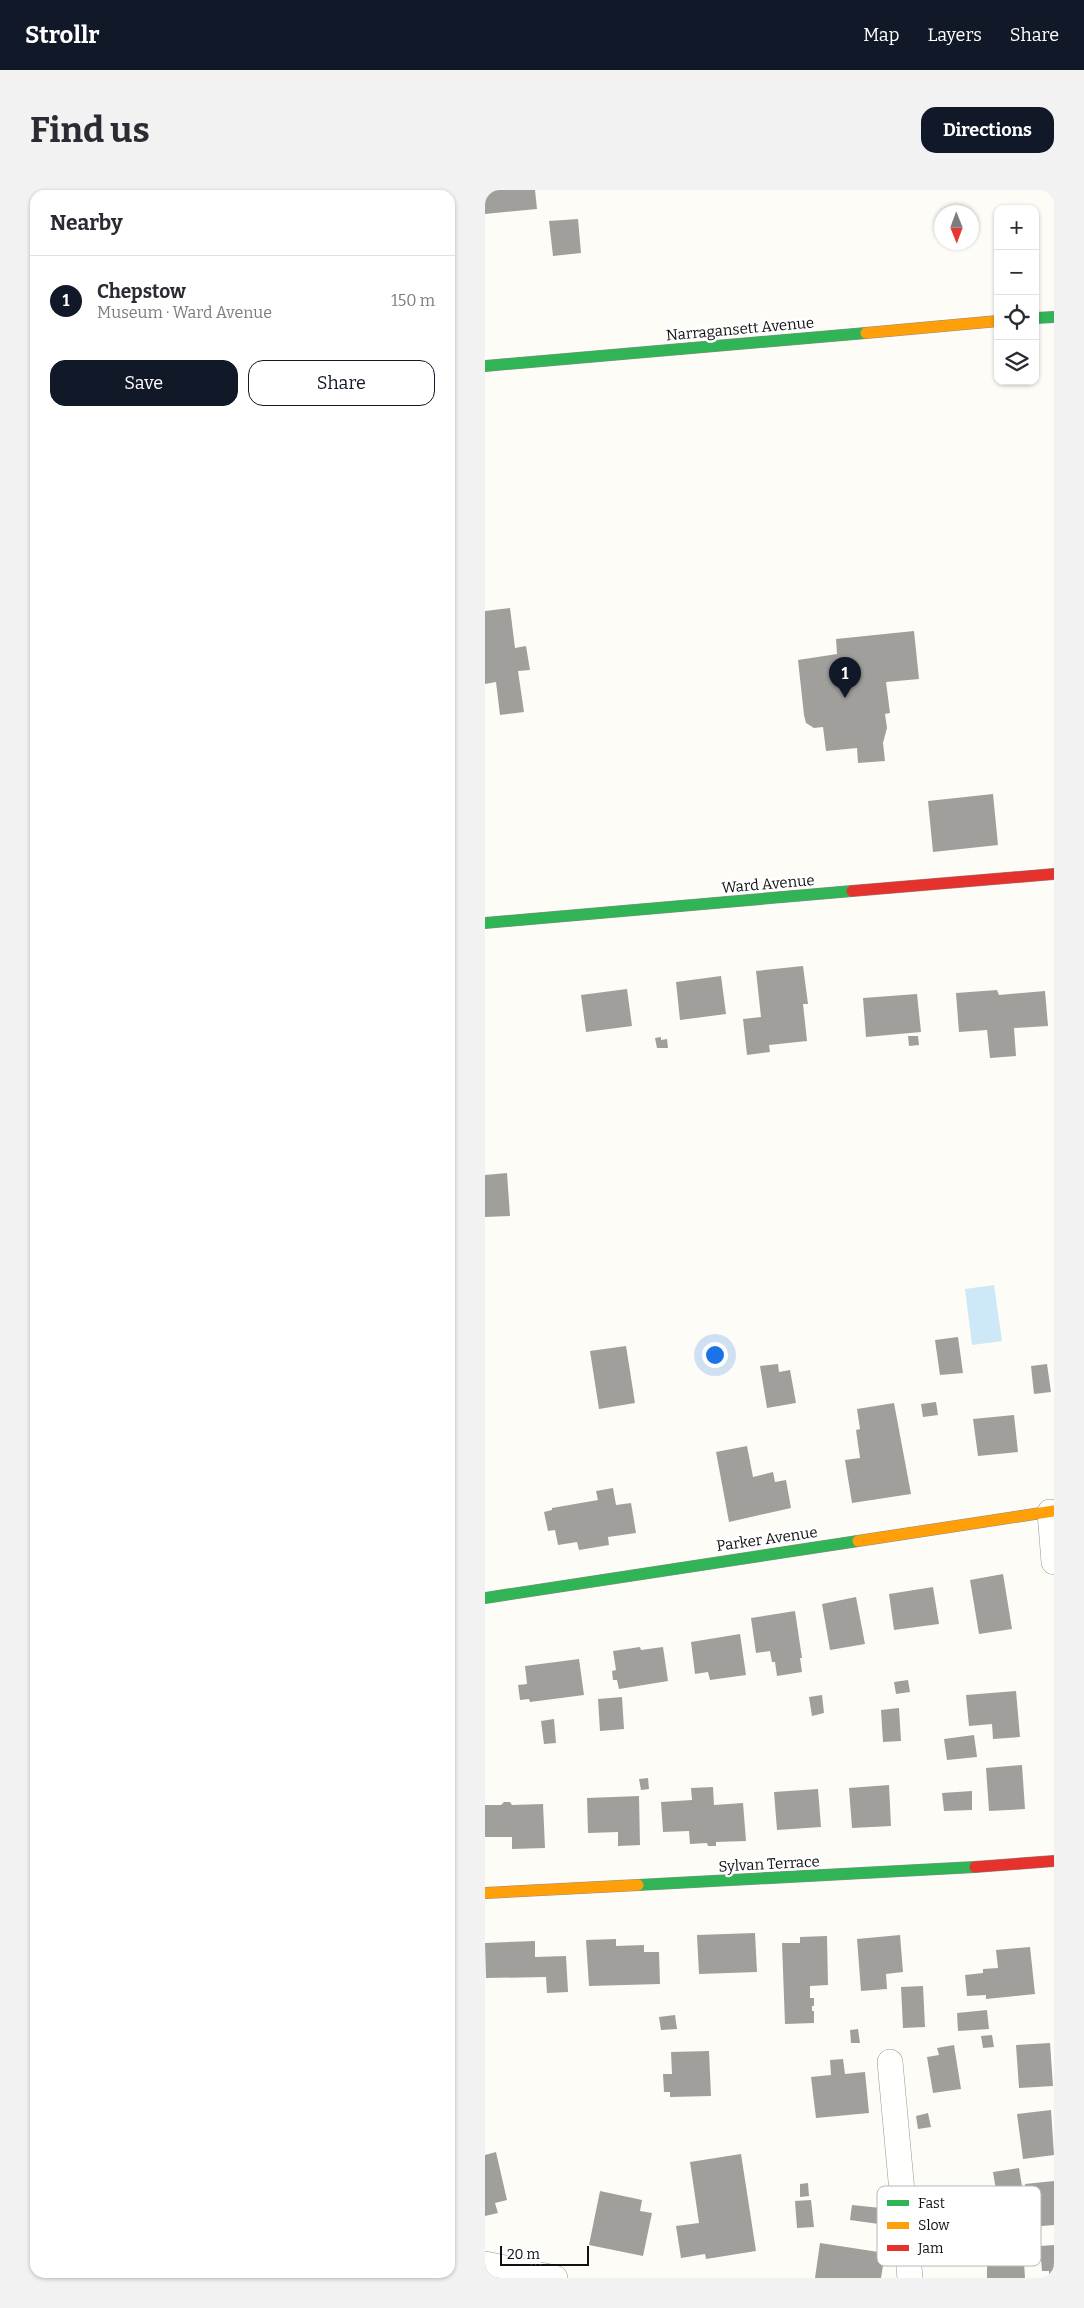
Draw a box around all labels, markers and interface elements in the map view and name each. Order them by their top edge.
text: Strollr [25,21,100,49]
text: Map [863,24,899,46]
text: Layers [927,24,982,46]
text: Share [1010,24,1059,46]
button: Directions [921,107,1054,153]
text: Find us [30,109,150,151]
north arrow [934,205,979,250]
map controls [994,205,1039,385]
button: + [994,205,1039,250]
text: Nearby [50,210,123,236]
button: − [994,250,1039,295]
text: Chepstow [97,280,186,303]
text: 1 [63,291,69,310]
text: 150 m [391,291,435,310]
button: locate [994,295,1039,340]
text: Museum · Ward Avenue [97,303,272,322]
street label: Narragansett Avenue [665,314,815,344]
button: layers [994,340,1039,385]
button: Save [50,360,238,406]
button: Share [248,360,435,406]
pin: 1 [829,657,861,698]
street label: Ward Avenue [721,871,815,897]
your location [702,1342,728,1368]
street label: Parker Avenue [715,1523,819,1555]
street label: Sylvan Terrace [718,1852,820,1876]
legend [877,2186,1041,2266]
text: Fast [918,2195,945,2212]
text: Slow [918,2217,950,2234]
text: Jam [917,2240,944,2257]
scale bar [500,2243,589,2266]
text: 20 m [507,2246,540,2263]

